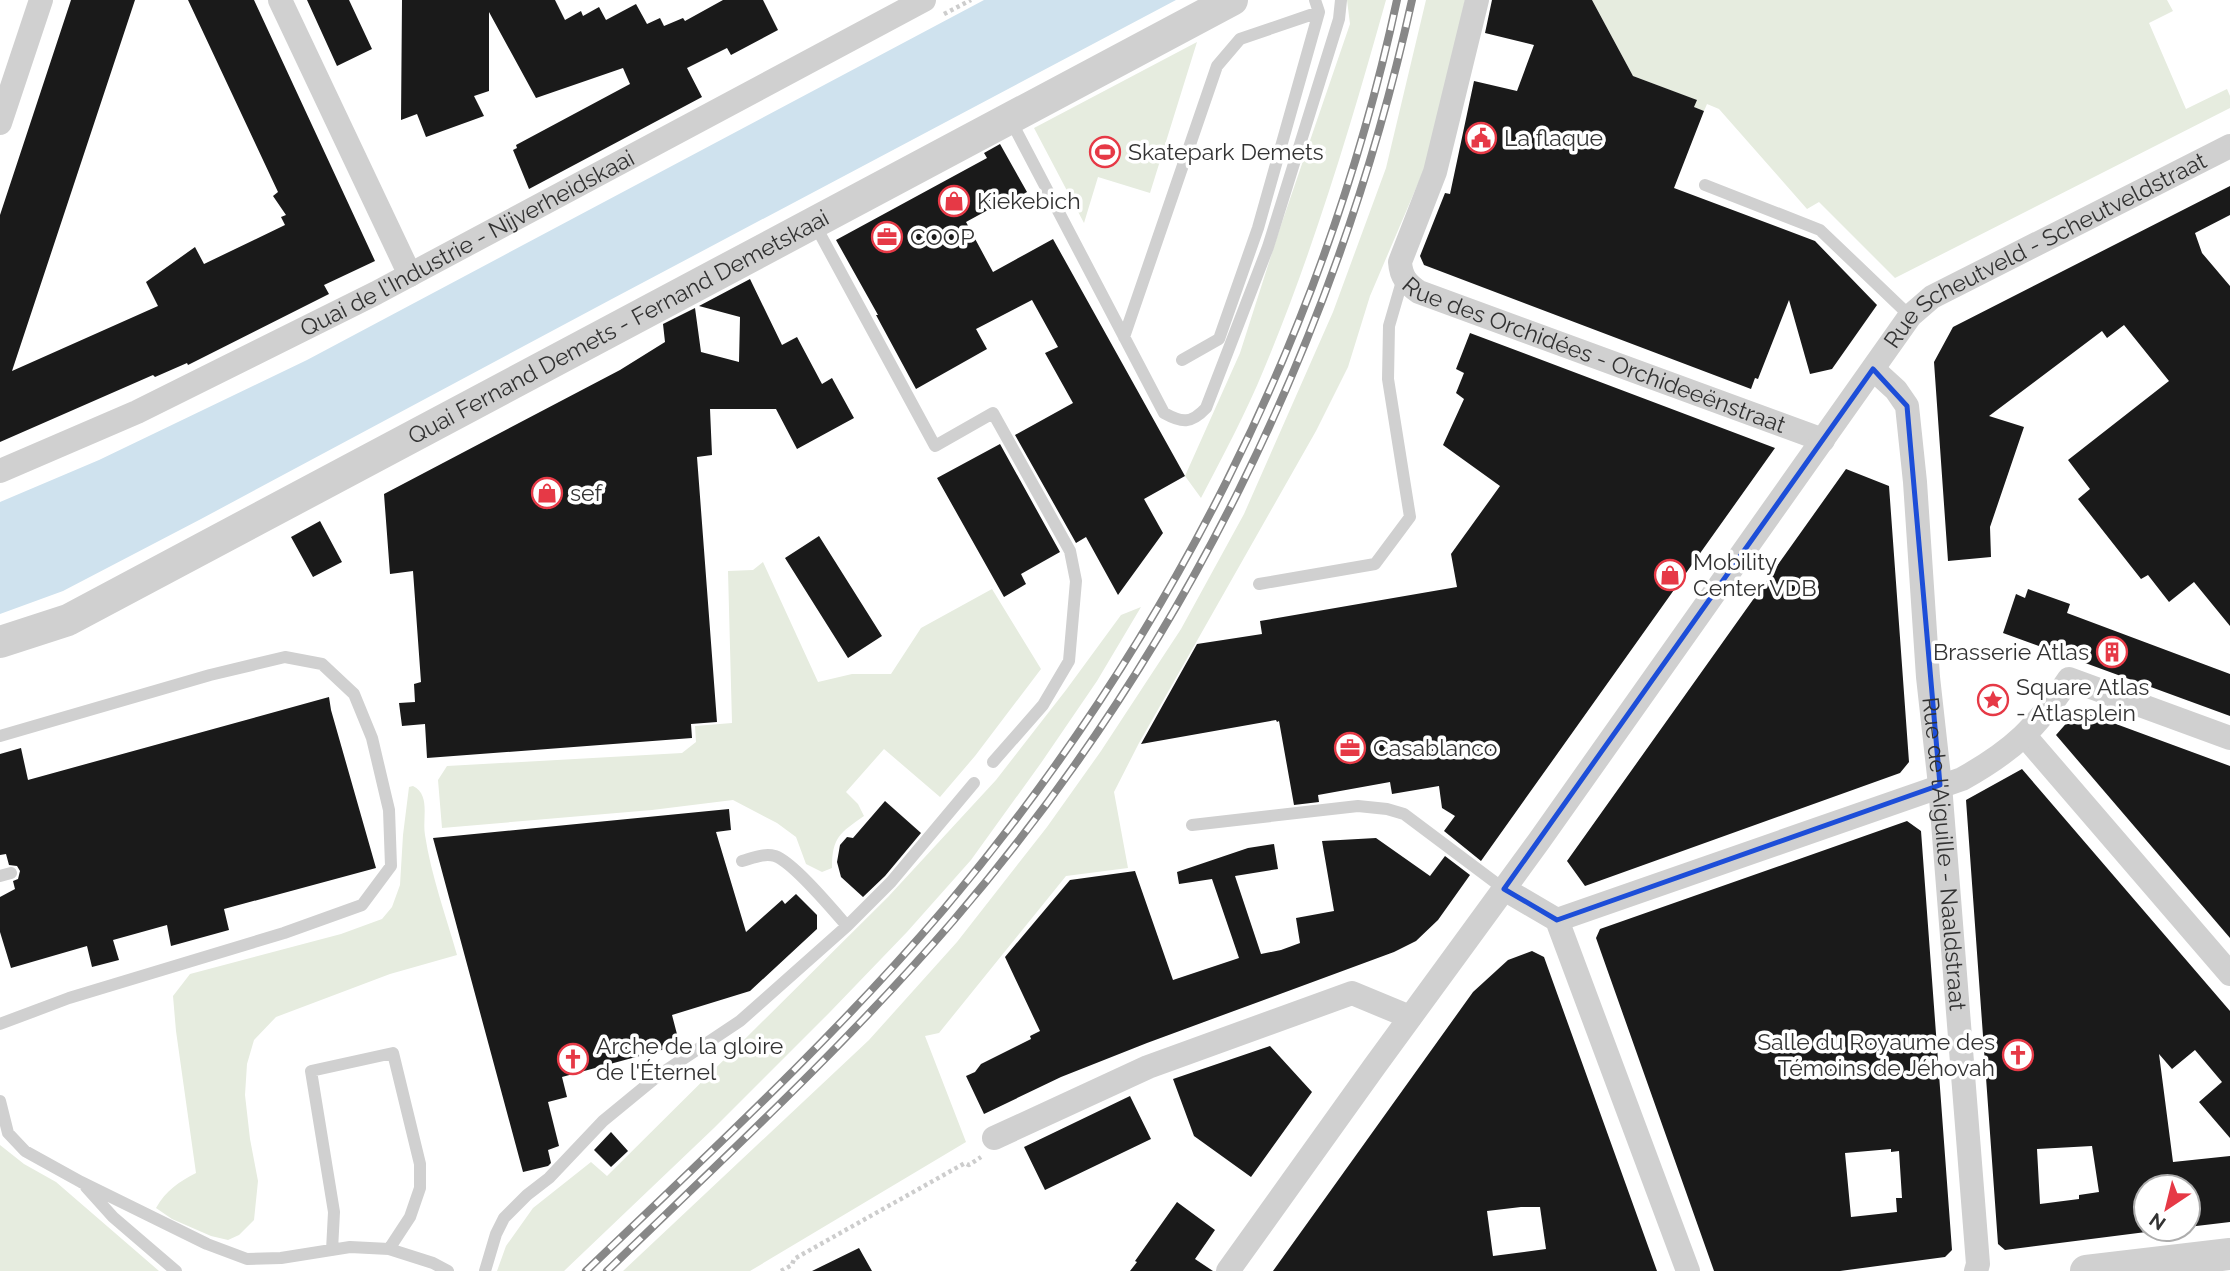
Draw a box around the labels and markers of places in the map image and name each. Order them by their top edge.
public building icon: La flaque [1464,121,1498,155]
place label: La flaque [1504,124,1603,151]
sports icon: Skatepark Demets [1088,135,1122,169]
place label: Skatepark Demets [1128,138,1324,165]
shop icon: Kiekebich [937,184,971,218]
place label: Kiekebich [977,187,1081,214]
office icon: COOP [870,220,904,254]
place label: COOP [910,223,974,250]
shop icon: sef [530,476,564,510]
place label: sef [570,479,603,506]
place label: Mobility Center VDB [1693,548,1817,601]
shop icon: Mobility Center VDB [1653,558,1687,592]
building icon: Brasserie Atlas [2095,635,2129,669]
place label: Brasserie Atlas [1933,638,2089,665]
place label: Square Atlas - Atlasplein [2016,673,2149,726]
place icon: Square Atlas - Atlasplein [1976,683,2010,717]
office icon: Casablanco [1333,731,1367,765]
place label: Casablanco [1373,734,1498,761]
place label: Salle du Royaume des Témoins de Jéhovah [1757,1028,1995,1081]
place label: Arche de la gloire de l'Éternel [596,1032,783,1085]
church icon: Salle du Royaume des Témoins de Jéhovah [2001,1038,2035,1072]
church icon: Arche de la gloire de l'Éternel [556,1042,590,1076]

